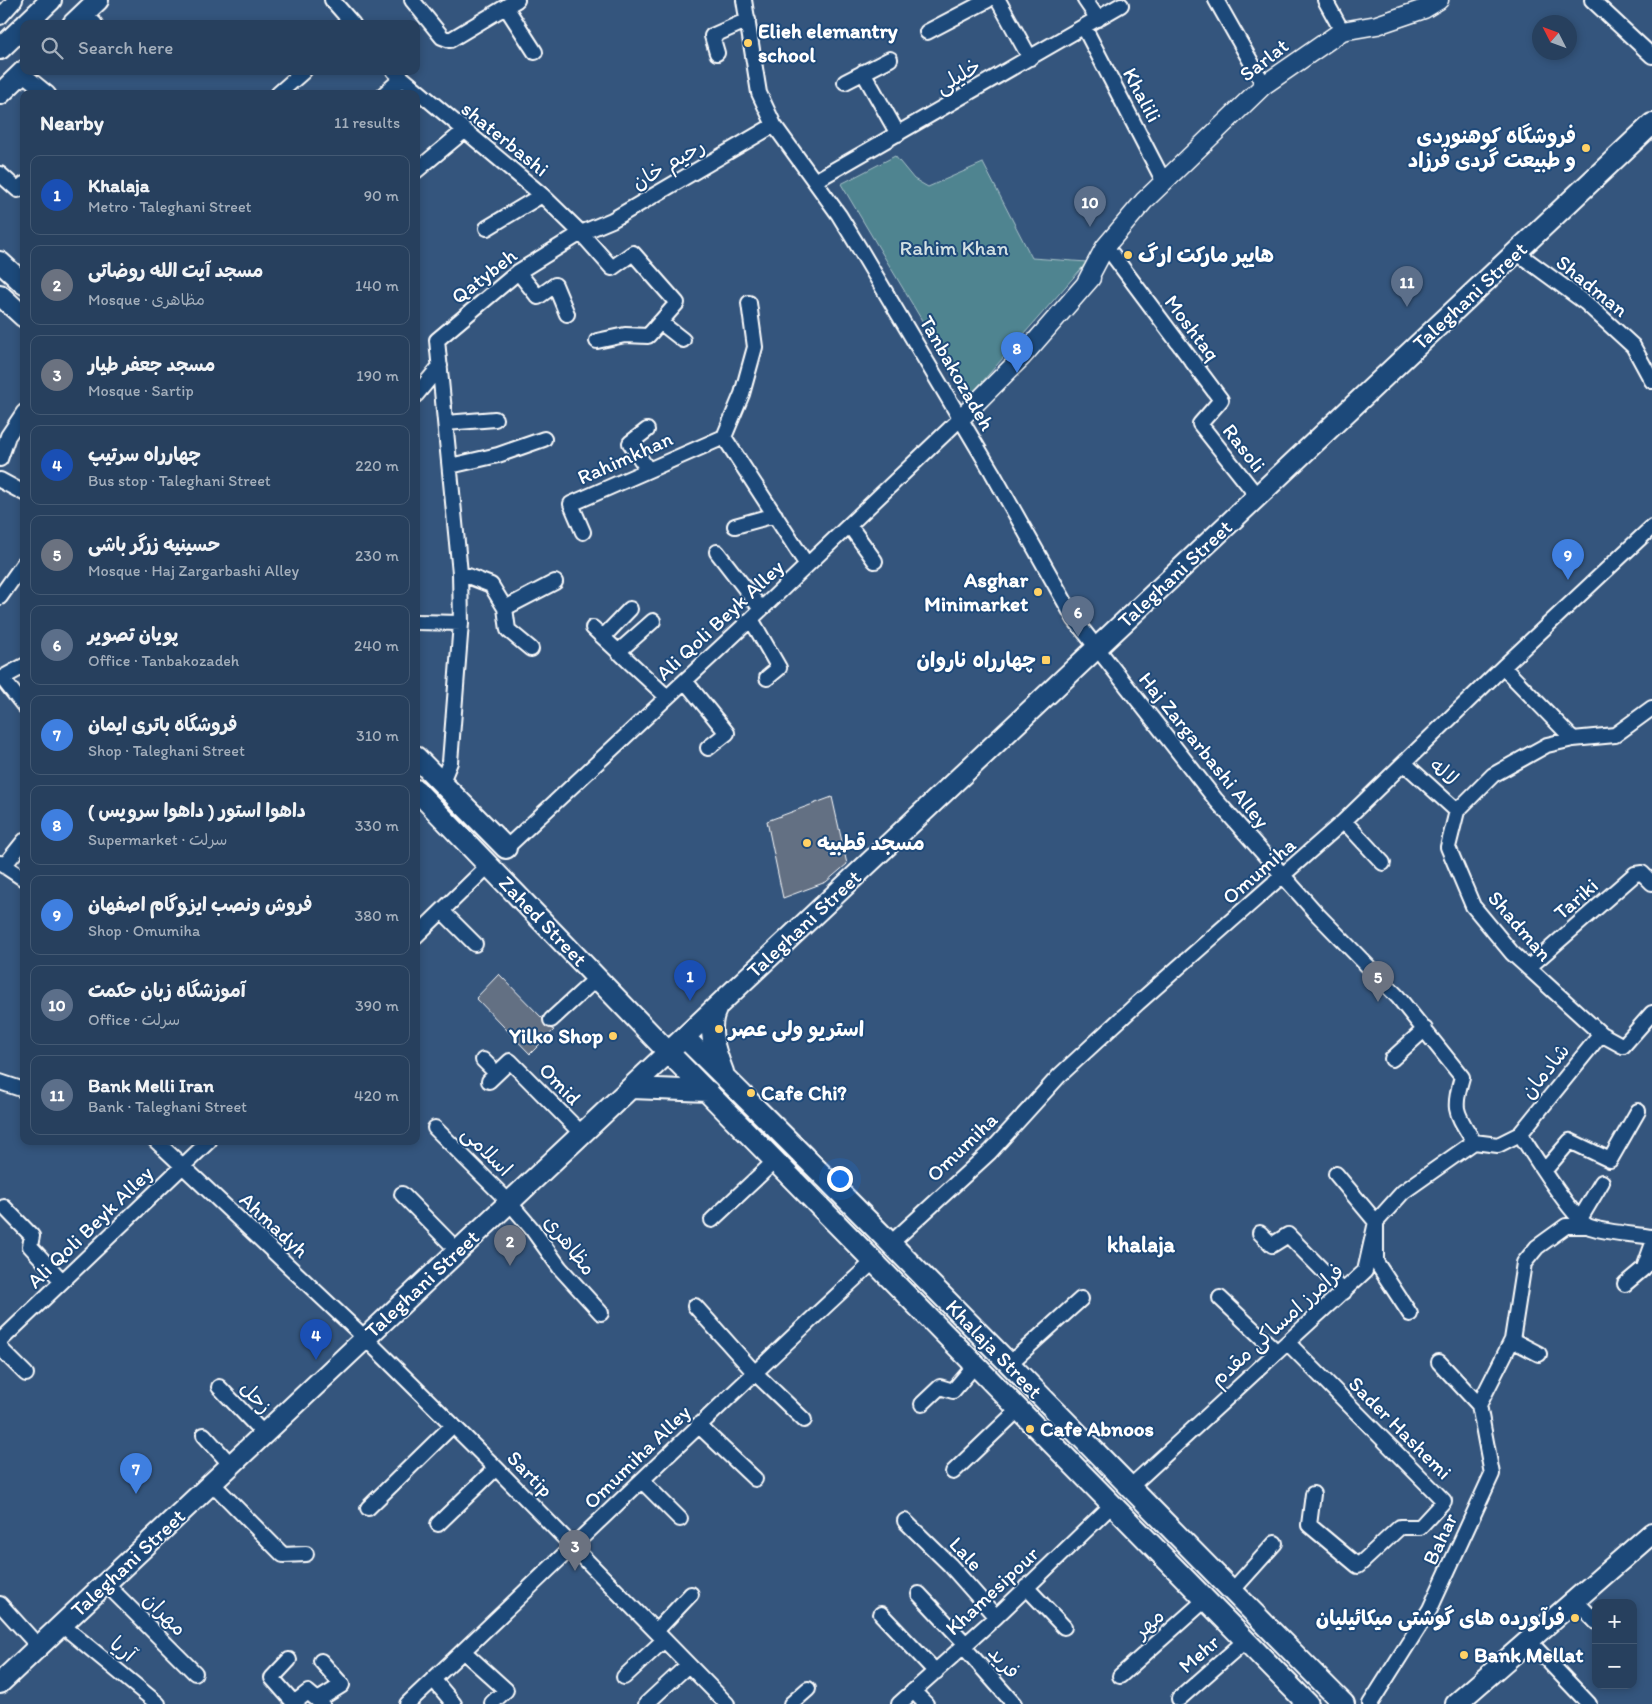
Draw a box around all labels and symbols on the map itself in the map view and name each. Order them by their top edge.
north arrow [1532,15,1577,60]
place label: Elieh elemantry school [758,18,898,67]
street label: Sarlat [1234,33,1293,86]
marker: Elieh elemantry school [742,37,754,49]
street label: خلیلی [930,53,986,100]
street label: Khalili [1118,63,1167,126]
street label: shaterbashi [457,96,554,181]
place label: فروشگاه کوهنوردی و طبیعت گردی فرزاد [1408,123,1576,173]
street label: رحیم خان [627,133,711,198]
marker: فروشگاه کوهنوردی و طبیعت گردی فرزاد [1580,142,1592,154]
pin: 10 [1074,186,1106,227]
park label: Rahim Khan [899,235,1009,260]
street label: Taleghani Street [1407,236,1532,355]
street label: Qatybeh [446,242,522,309]
place label: هایپر مارکت ارگ [1138,242,1274,268]
marker: هایپر مارکت ارگ [1122,249,1134,261]
street label: Shadman [1551,249,1633,322]
pin: 11 [1391,266,1423,307]
street label: Moshtaq [1159,290,1225,366]
street label: Tanbakozadeh [915,311,1000,435]
pin: 8 [1001,332,1033,373]
street label: Rasoli [1218,418,1271,477]
street label: Rahimkhan [573,425,676,490]
street label: Taleghani Street [1112,514,1237,633]
pin: 9 [1552,539,1584,580]
street label: Ali Qoli Beyk Alley [651,554,789,685]
place label: Asghar Minimarket [924,567,1029,616]
marker: Asghar Minimarket [1032,586,1044,598]
pin: 6 [1062,596,1094,637]
place label: چهارراه ناروان [917,647,1036,673]
marker: چهارراه ناروان [1040,654,1052,666]
street label: Haj Zargarbashi Alley [1134,667,1275,833]
street label: لاله [1425,752,1464,791]
place label: مسجد قطبیه [817,830,925,856]
street label: Omumiha [1217,832,1300,909]
marker: مسجد قطبیه [801,837,813,849]
street label: Taleghani Street [741,864,866,983]
street label: Zahed Street [494,870,593,971]
street label: Tariki [1548,873,1603,925]
street label: Shadman [1483,885,1558,966]
pin: 1 [674,960,706,1001]
pin: 5 [1362,961,1394,1002]
place label: استریو ولی عصر [727,1016,864,1043]
place label: Yilko Shop [508,1023,603,1049]
marker: استریو ولی عصر [713,1023,725,1035]
marker: Yilko Shop [607,1030,619,1042]
street label: شادمان [1515,1038,1574,1103]
street label: Omid [534,1057,587,1110]
place label: Cafe Chi? [761,1080,847,1105]
marker: Cafe Chi? [745,1087,757,1099]
street label: Omumiha [921,1107,1002,1186]
street label: اسلامی [455,1120,518,1183]
street label: Ali Qoli Beyk Alley [21,1160,158,1293]
your location [827,1166,853,1192]
street label: Ahmadyh [235,1187,314,1263]
street label: مظاهری [539,1210,602,1280]
street label: Taleghani Street [359,1224,484,1343]
pin: 2 [494,1225,526,1266]
district label: khalaja [1107,1231,1176,1258]
street label: فرامرز امساکی مقدم [1205,1258,1351,1394]
street label: Khalaja Street [941,1294,1048,1404]
pin: 4 [300,1319,332,1360]
street label: Sader Hashemi [1344,1371,1457,1484]
street label: زحل [235,1375,278,1418]
street label: Omumiha Alley [578,1399,695,1514]
place label: Cafe Abnoos [1040,1416,1154,1441]
marker: Cafe Abnoos [1024,1423,1036,1435]
street label: Sartip [502,1445,559,1502]
pin: 7 [120,1453,152,1494]
street label: Taleghani Street [65,1503,190,1622]
street label: Bahar [1417,1509,1462,1569]
pin: 3 [559,1530,591,1571]
street label: Lale [944,1531,988,1576]
street label: Khamesipour [940,1541,1044,1640]
street label: مهران [138,1587,192,1641]
street label: مهر [1127,1603,1169,1644]
place label: فرآورده های گوشتی میکائیلیان [1316,1605,1565,1632]
marker: فرآورده های گوشتی میکائیلیان [1569,1612,1581,1624]
street label: Mehr [1173,1629,1224,1678]
street label: آریا [105,1631,142,1667]
street label: فرید [983,1640,1025,1683]
place label: Bank Mellat [1474,1642,1584,1667]
marker: Bank Mellat [1458,1649,1470,1661]

